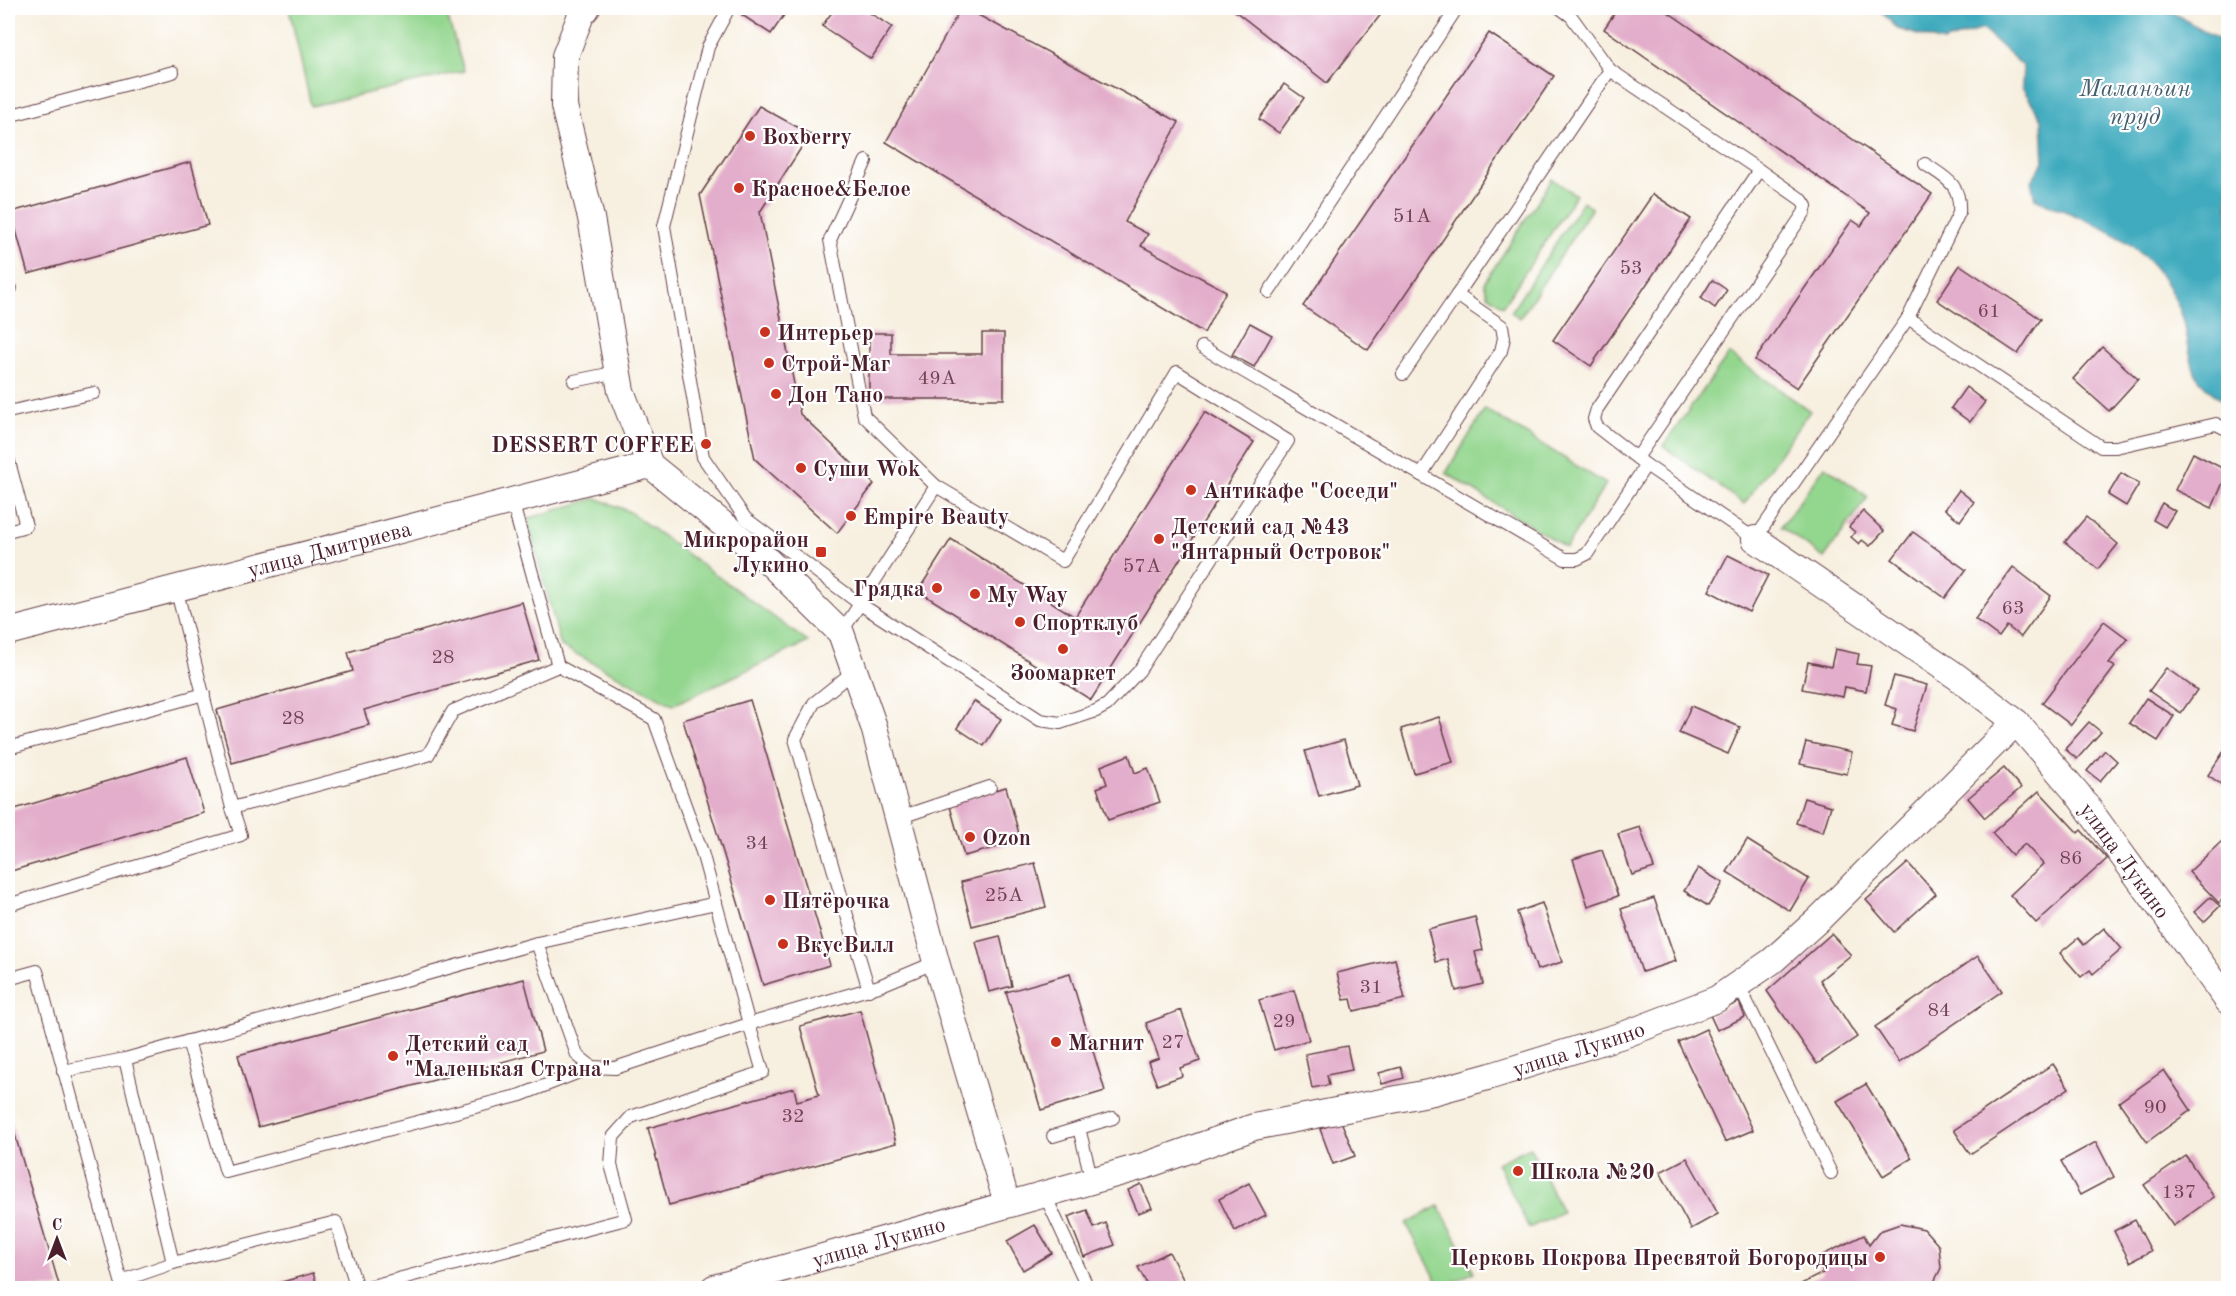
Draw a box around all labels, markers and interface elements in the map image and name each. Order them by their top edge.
water label: Маланьин пруд [2078,78,2191,130]
place label: Boxberry [762,127,852,149]
marker: Boxberry [743,129,757,143]
place label: Красное&Белое [751,179,911,201]
marker: Красное&Белое [732,181,746,195]
house number: 51А [1393,207,1431,227]
house number: 53 [1619,259,1643,279]
house number: 61 [1977,302,2001,322]
place label: Интерьер [777,323,874,345]
marker: Интерьер [758,325,772,339]
place label: Строй-Маг [781,354,890,376]
marker: Строй-Маг [762,356,776,370]
house number: 49А [918,369,956,389]
place label: Дон Тано [788,385,883,407]
marker: Дон Тано [769,387,783,401]
place label: DESSERT COFFEE [491,435,694,457]
marker: DESSERT COFFEE [699,437,713,451]
place label: Суши Wok [813,459,920,481]
marker: Суши Wok [794,461,808,475]
place label: Антикафе "Соседи" [1203,481,1398,504]
marker: Антикафе "Соседи" [1184,483,1198,497]
place label: Empire Beauty [863,507,1009,529]
marker: Empire Beauty [844,509,858,523]
place label: Детский сад №43 "Янтарный Островок" [1171,517,1390,564]
street label: улица Дмитриева [246,518,414,582]
place label: Микрорайон Лукино [683,530,809,577]
marker: Детский сад №43 "Янтарный Островок" [1152,532,1166,546]
marker: Микрорайон Лукино [814,545,828,559]
house number: 57А [1123,557,1161,577]
place label: Грядка [853,579,925,601]
marker: Грядка [930,581,944,595]
place label: My Way [987,585,1068,607]
marker: My Way [968,587,982,601]
house number: 63 [2001,599,2025,619]
place label: Спортклуб [1032,613,1138,635]
marker: Спортклуб [1013,615,1027,629]
marker: Зоомаркет [1056,642,1070,656]
house number: 28 [431,648,455,668]
place label: Зоомаркет [1010,663,1116,685]
house number: 28 [281,709,305,729]
street label: улица Лукино [2075,799,2173,923]
place label: Ozon [982,828,1031,850]
marker: Ozon [963,830,977,844]
house number: 34 [745,834,769,854]
house number: 86 [2059,849,2083,869]
house number: 25А [985,886,1023,906]
place label: Пятёрочка [782,891,890,913]
marker: Пятёрочка [763,893,777,907]
place label: ВкусВилл [795,935,894,957]
marker: ВкусВилл [776,937,790,951]
house number: 31 [1359,978,1383,998]
house number: 84 [1927,1001,1951,1021]
house number: 29 [1272,1012,1296,1032]
street label: улица Лукино [1510,1019,1648,1082]
place label: Магнит [1068,1033,1144,1055]
house number: 27 [1161,1033,1185,1053]
place label: Детский сад "Маленькая Страна" [405,1034,611,1081]
marker: Магнит [1049,1035,1063,1049]
marker: Детский сад "Маленькая Страна" [386,1049,400,1063]
house number: 90 [2143,1098,2167,1118]
house number: 32 [781,1107,805,1127]
place label: Школа №20 [1530,1162,1655,1184]
marker: Школа №20 [1511,1164,1525,1178]
house number: 137 [2162,1183,2196,1203]
north arrow [27,1209,87,1269]
street label: улица Лукино [810,1214,948,1273]
text: С [52,1218,62,1234]
place label: Церковь Покрова Пресвятой Богородицы [1450,1248,1868,1270]
marker: Церковь Покрова Пресвятой Богородицы [1873,1250,1887,1264]

